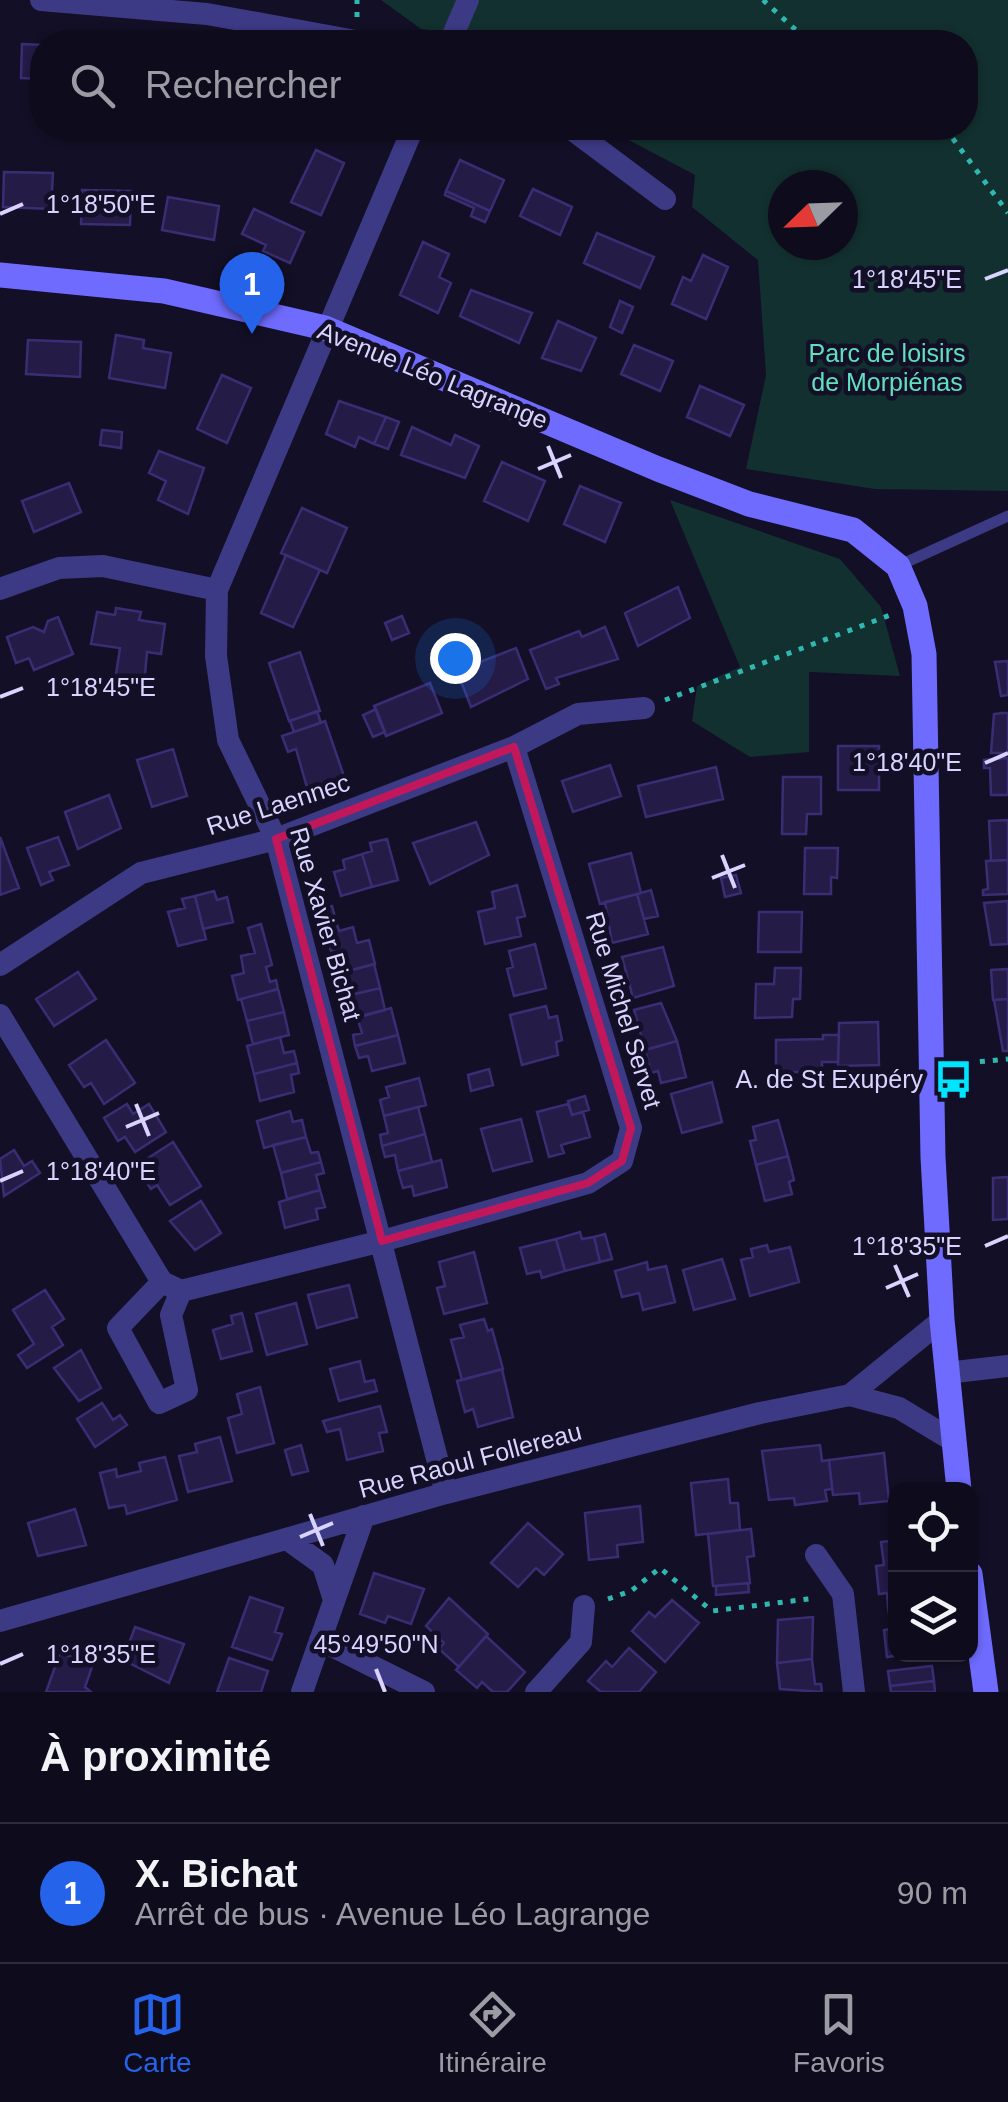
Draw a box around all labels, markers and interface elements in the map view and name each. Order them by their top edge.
search box [30,30,978,140]
icon: search [65,58,120,113]
text: Rechercher [145,64,341,106]
north arrow [768,170,858,260]
text: 1°18'50"E [46,190,156,218]
pin: 1 [220,252,284,334]
text: 1°18'45"E [852,265,962,293]
street label: Avenue Léo Lagrange [314,316,552,434]
park label: Parc de loisirs de Morpiénas [809,339,966,396]
your location [430,633,481,684]
text: 1°18'45"E [46,673,156,701]
text: 1°18'40"E [852,748,962,776]
street label: Rue Laennec [203,768,353,840]
street label: Rue Xavier Bichat [285,824,367,1024]
street label: Rue Michel Servet [581,908,667,1112]
bus stop icon: A. de St Exupéry [932,1058,974,1100]
place label: A. de St Exupéry [735,1065,923,1093]
text: 1°18'40"E [46,1157,156,1185]
text: 1°18'35"E [852,1232,962,1260]
street label: Rue Raoul Follereau [356,1417,584,1503]
map controls [888,1482,978,1662]
button: locate [888,1482,978,1572]
button: layers [888,1572,978,1662]
text: 45°49'50"N [313,1630,439,1658]
text: 1°18'35"E [46,1640,156,1668]
text: À proximité [40,1733,271,1780]
text: X. Bichat [135,1853,298,1895]
text: 1 [64,1875,81,1911]
text: 90 m [897,1875,968,1911]
text: Arrêt de bus · Avenue Léo Lagrange [135,1896,650,1932]
tab: Carte [123,1987,192,2079]
tab: Itinéraire [438,1987,547,2079]
tab: Favoris [793,1987,885,2079]

